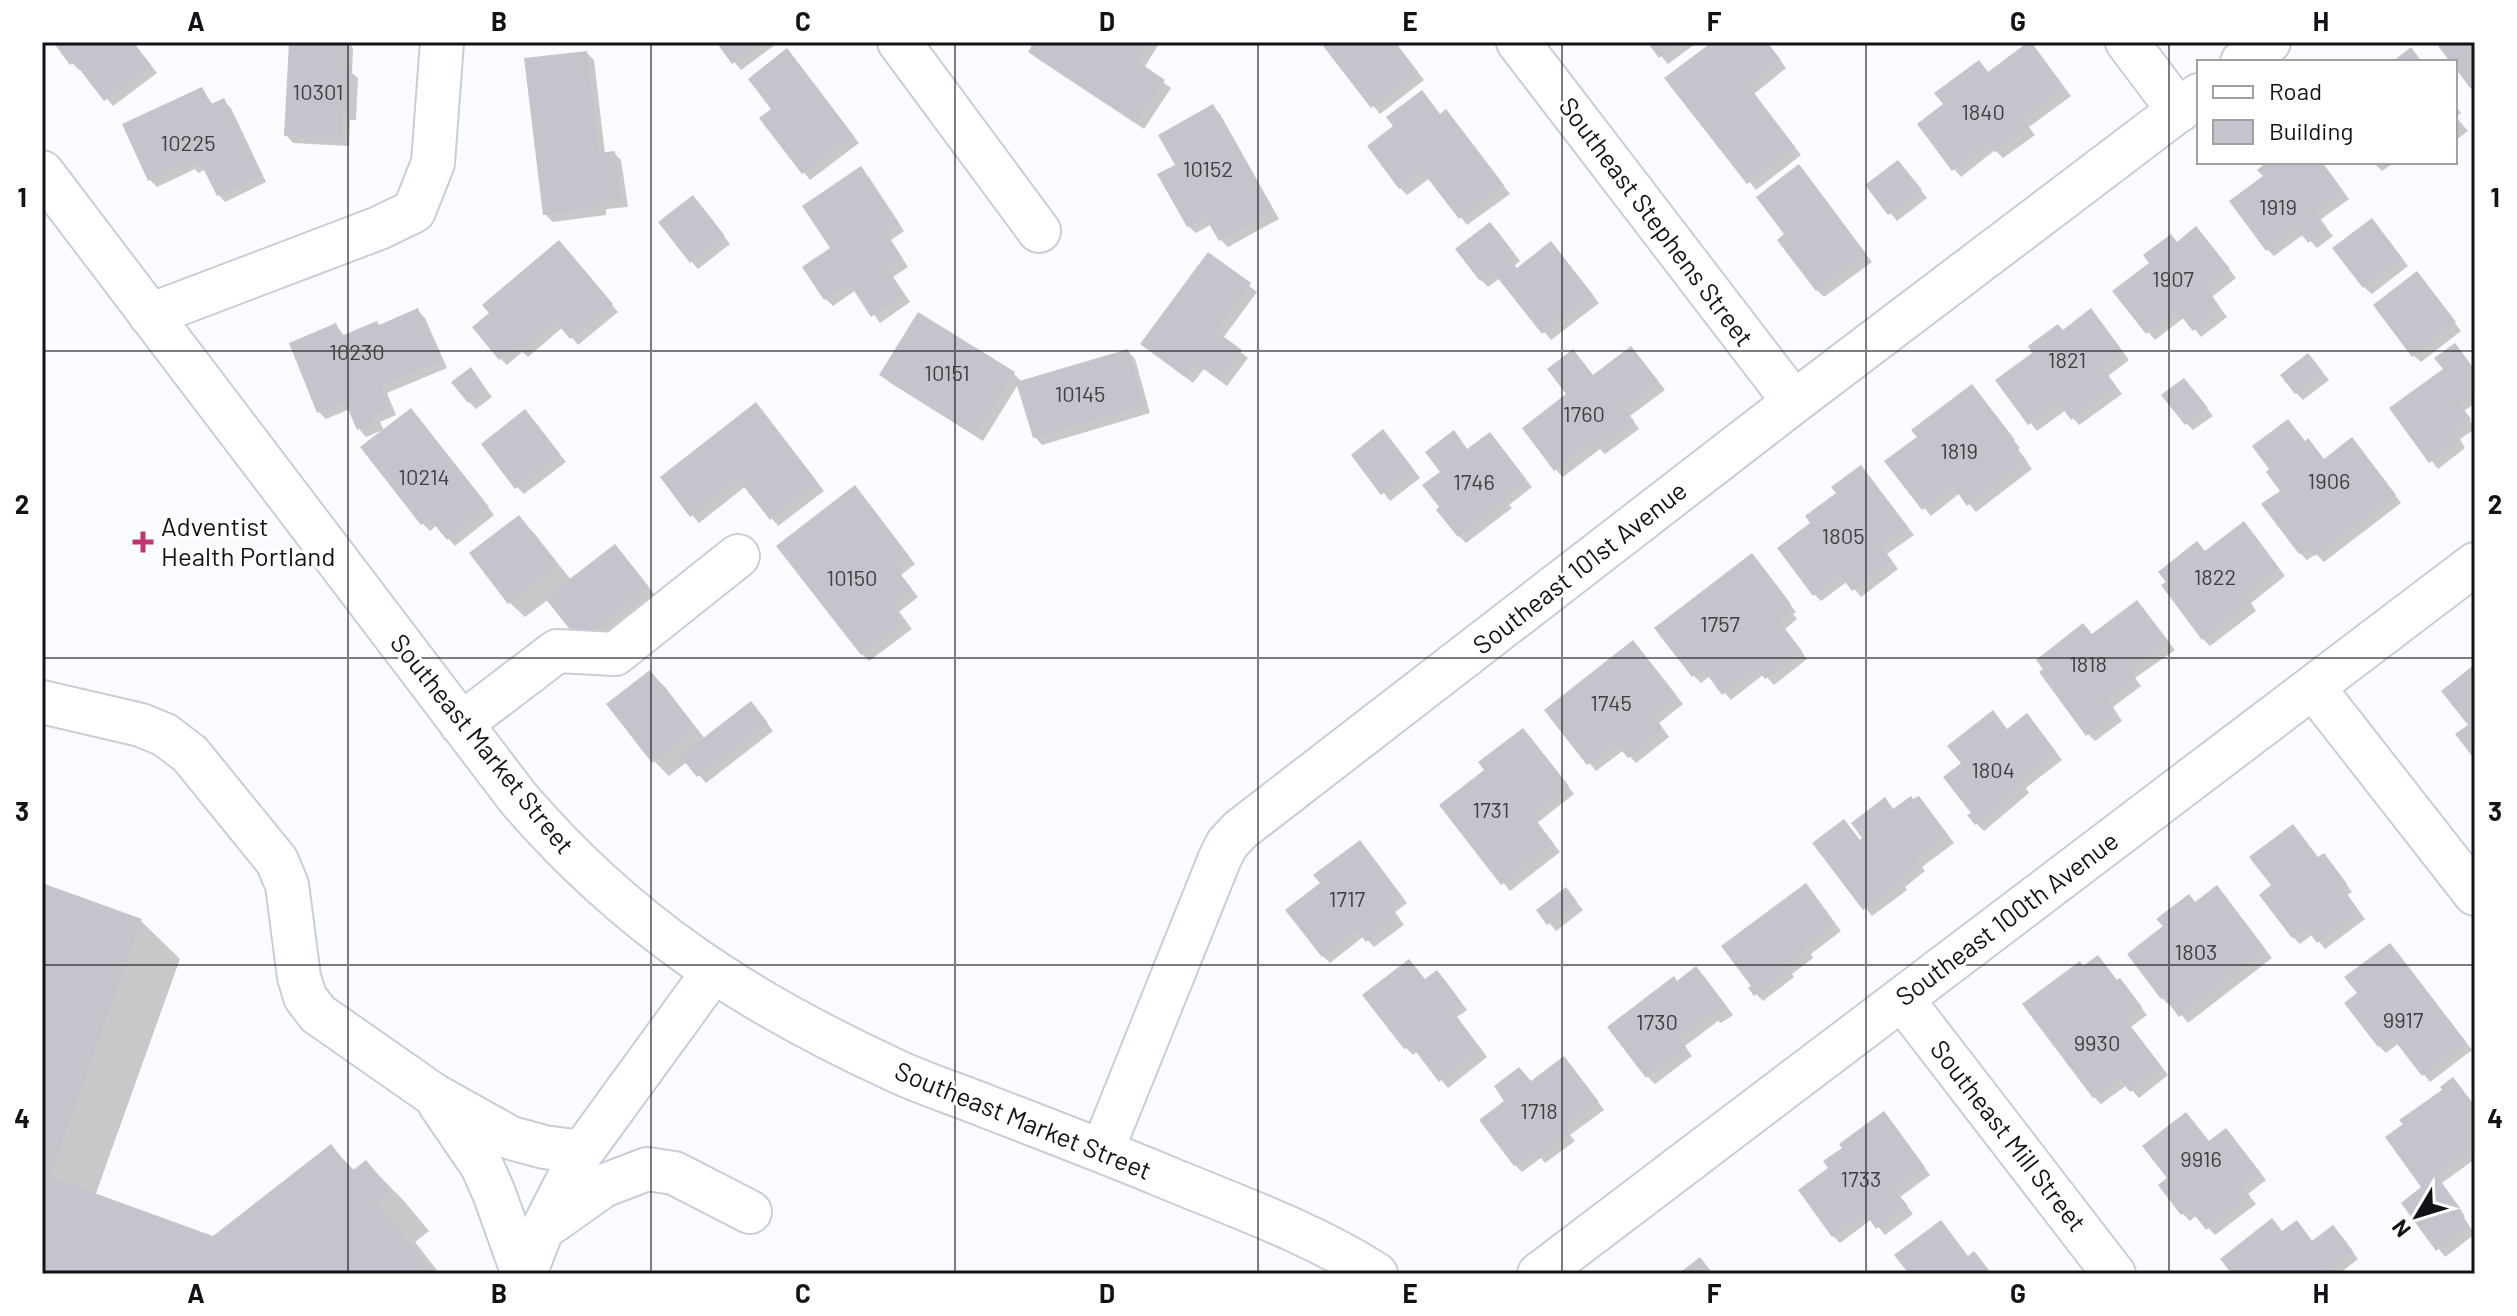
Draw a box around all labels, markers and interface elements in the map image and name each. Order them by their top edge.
text: A [187,5,205,36]
text: B [491,5,507,36]
text: C [795,5,811,36]
text: D [1099,5,1115,36]
text: E [1402,5,1418,36]
text: F [1707,5,1722,36]
text: G [2010,5,2026,36]
text: H [2313,5,2329,36]
legend [2197,60,2457,164]
text: Road [2269,76,2322,105]
house number: 10301 [293,78,343,104]
street label: Southeast Stephens Street [1553,91,1761,352]
house number: 1840 [1961,98,2005,124]
text: Building [2269,116,2353,145]
house number: 10225 [160,129,216,155]
house number: 10152 [1183,155,1233,181]
text: 1 [17,181,27,212]
text: 1 [2490,181,2500,212]
house number: 1919 [2259,193,2297,219]
house number: 1907 [2152,265,2194,291]
house number: 10230 [329,338,385,364]
house number: 1821 [2048,346,2086,372]
house number: 10151 [924,359,970,385]
house number: 10145 [1055,380,1105,406]
house number: 1760 [1563,400,1605,426]
house number: 1819 [1940,437,1978,463]
house number: 10214 [398,463,450,489]
house number: 1906 [2308,467,2350,493]
house number: 1746 [1453,468,1495,494]
street label: Southeast 101st Avenue [1466,474,1692,660]
text: 2 [15,488,29,519]
text: 2 [2488,488,2502,519]
place label: Adventist Health Portland [161,510,335,571]
house number: 1805 [1822,522,1864,548]
marker: Adventist Health Portland [132,531,154,553]
house number: 1822 [2194,563,2236,589]
house number: 10150 [827,564,877,590]
house number: 1757 [1700,610,1740,636]
street label: Southeast Market Street [385,627,581,859]
house number: 1818 [2069,650,2107,676]
house number: 1745 [1590,689,1632,715]
house number: 1804 [1971,756,2015,782]
text: 3 [15,795,29,826]
text: 3 [2488,795,2502,826]
house number: 1731 [1473,796,1509,822]
street label: Southeast 100th Avenue [1889,824,2123,1012]
house number: 1717 [1329,885,1365,911]
house number: 1803 [2175,938,2217,964]
house number: 9917 [2383,1006,2423,1032]
house number: 1730 [1636,1008,1678,1034]
house number: 9930 [2074,1029,2120,1055]
street label: Southeast Mill Street [1925,1033,2093,1237]
street label: Southeast Market Street [891,1054,1156,1185]
house number: 1718 [1520,1097,1558,1123]
text: 4 [14,1102,30,1133]
text: 4 [2487,1102,2503,1133]
house number: 9916 [2180,1145,2222,1171]
house number: 1733 [1841,1165,1881,1191]
north arrow [2377,1176,2457,1256]
text: N [2386,1215,2415,1243]
text: A [187,1277,205,1308]
text: B [491,1277,507,1308]
text: C [795,1277,811,1308]
text: D [1099,1277,1115,1308]
text: E [1402,1277,1418,1308]
text: F [1707,1277,1722,1308]
text: G [2010,1277,2026,1308]
text: H [2313,1277,2329,1308]

